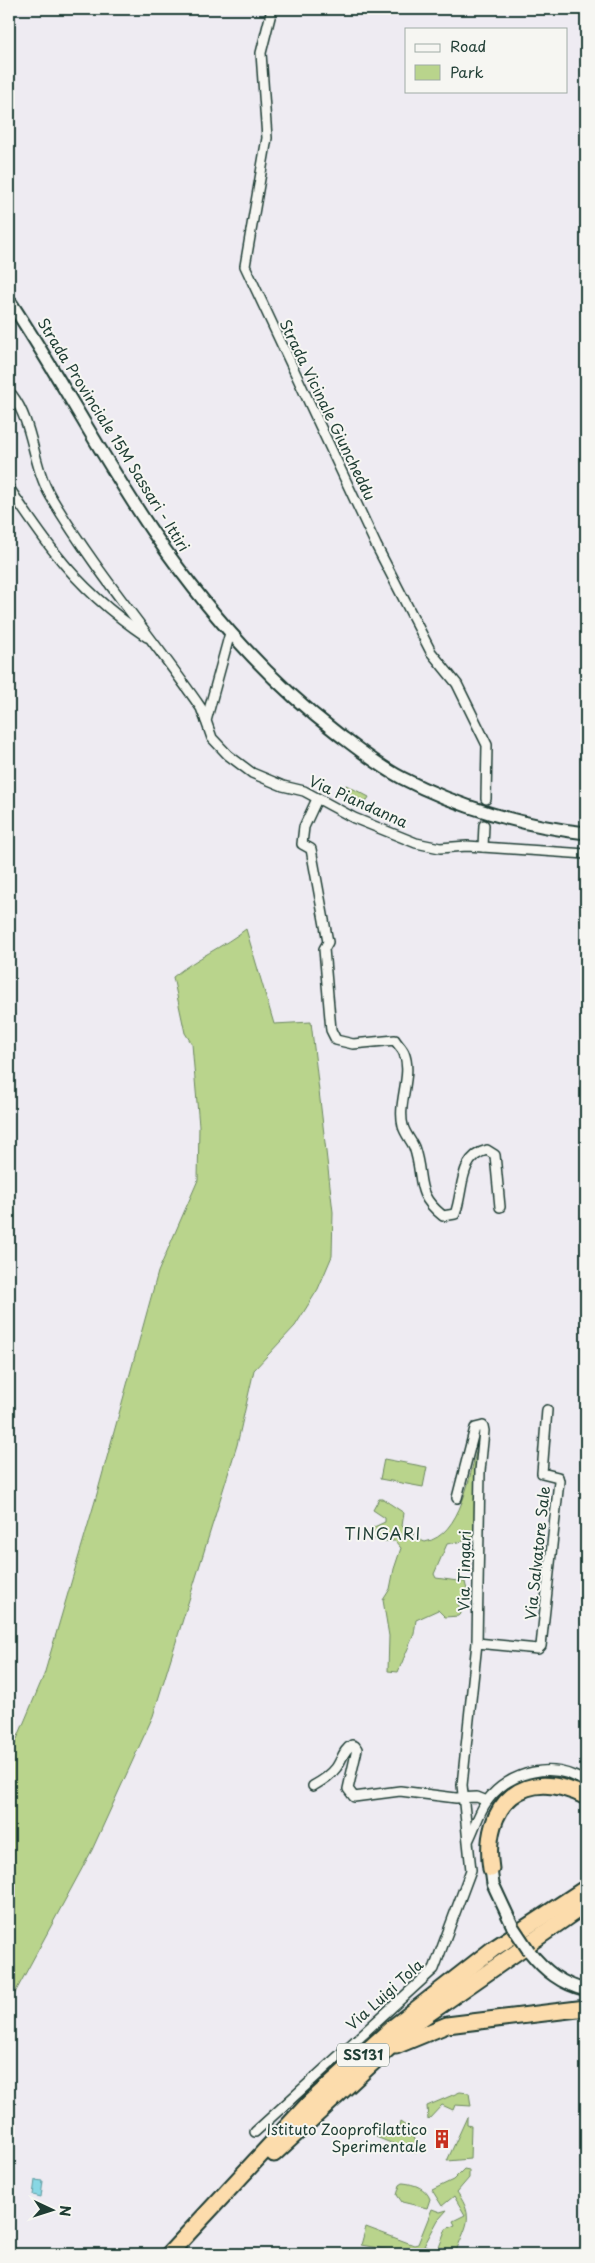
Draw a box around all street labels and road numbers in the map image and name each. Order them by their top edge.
street label: Strada Provinciale 15M Sassari - Ittiri [32,313,196,556]
street label: Strada Vicinale Giuncheddu [274,315,382,504]
street label: Via Piandanna [305,768,412,833]
street label: Via Salvatore Sale [518,1485,555,1621]
street label: Via Tingari [451,1530,476,1612]
street label: Via Luigi Tola [340,1952,428,2035]
road number: SS131 [337,2044,389,2066]

